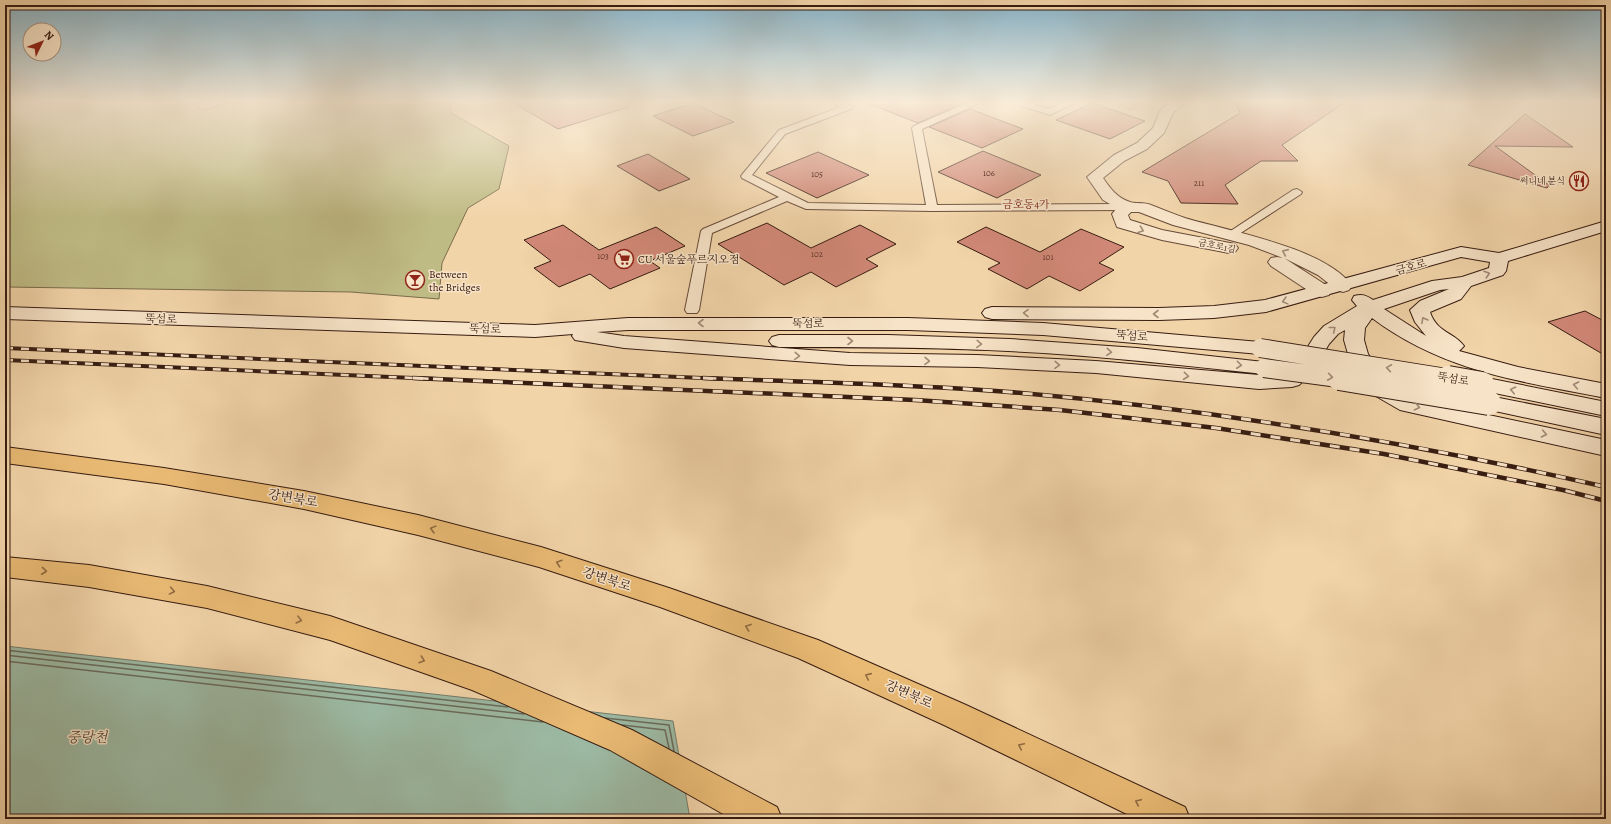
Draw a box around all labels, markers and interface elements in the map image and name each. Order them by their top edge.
north arrow [22,22,62,62]
text: N [41,27,57,44]
house number: 106 [983,167,995,179]
house number: 105 [811,168,823,180]
restaurant icon: 써니네 분식 [1568,170,1590,192]
place label: 써니네 분식 [1520,175,1565,187]
house number: 211 [1194,177,1204,189]
district label: 금호동4가 [1002,197,1050,212]
one-way arrow [1137,226,1144,234]
street label: 금호로1길 [1197,236,1237,256]
supermarket icon: CU 서울숲푸르지오점 [613,248,635,270]
house number: 102 [811,248,824,260]
one-way arrow [1282,249,1289,257]
house number: 103 [597,250,609,262]
house number: 101 [1043,251,1053,263]
place label: CU 서울숲푸르지오점 [638,252,740,267]
street label: 금호로 [1394,255,1429,279]
place label: Between the Bridges [429,267,480,295]
bar icon: Between the Bridges [404,269,426,291]
one-way arrow [1484,270,1491,279]
one-way arrow [1281,297,1288,305]
one-way arrow [1023,309,1029,317]
one-way arrow [1153,310,1159,318]
street label: 뚝섬로 [145,311,178,327]
street label: 뚝섬로 [792,316,824,331]
one-way arrow [1422,317,1429,324]
one-way arrow [698,319,704,327]
street label: 뚝섬로 [469,321,502,337]
street label: 뚝섬로 [1115,327,1149,345]
one-way arrow [1329,327,1336,334]
one-way arrow [847,337,853,345]
one-way arrow [976,340,982,348]
one-way arrow [1106,347,1112,356]
one-way arrow [794,351,800,360]
one-way arrow [924,356,930,365]
one-way arrow [1236,360,1242,369]
one-way arrow [1054,361,1060,369]
one-way arrow [1386,364,1392,373]
street label: 뚝섬로 [1436,369,1470,389]
one-way arrow [1183,371,1189,380]
one-way arrow [1327,372,1333,381]
one-way arrow [1572,381,1579,389]
one-way arrow [1510,387,1516,395]
one-way arrow [1414,402,1420,410]
one-way arrow [1541,430,1547,438]
street label: 강변북로 [267,485,320,511]
one-way arrow [430,525,437,533]
one-way arrow [555,559,562,568]
street label: 강변북로 [580,563,634,595]
one-way arrow [41,566,47,575]
one-way arrow [169,586,175,595]
one-way arrow [296,616,302,624]
one-way arrow [745,624,752,632]
one-way arrow [419,655,426,664]
one-way arrow [865,673,873,681]
street label: 강변북로 [883,676,936,712]
water label: 중랑천 [67,728,109,747]
one-way arrow [1017,743,1025,751]
one-way arrow [1135,799,1142,807]

